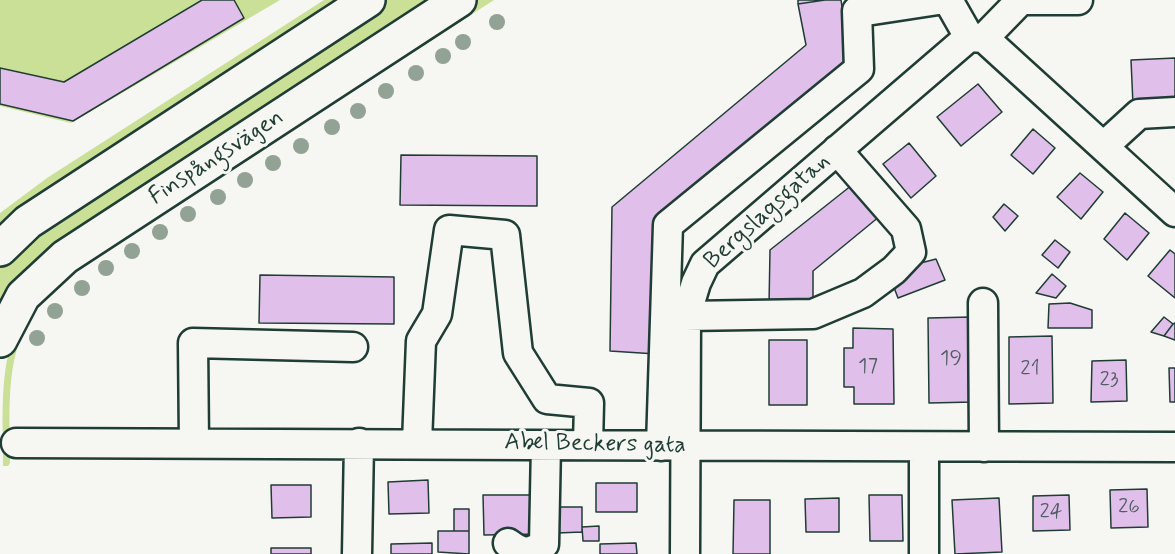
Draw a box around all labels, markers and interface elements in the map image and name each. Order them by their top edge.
street label: Finspångsvägen [144,104,290,212]
street label: Bergslagsgatan [699,148,837,276]
house number: 19 [940,347,962,373]
house number: 17 [858,355,878,381]
house number: 21 [1020,357,1040,383]
house number: 23 [1099,368,1119,394]
street label: Abel Beckers gata [504,429,686,461]
house number: 26 [1118,495,1140,521]
house number: 24 [1039,500,1063,526]

